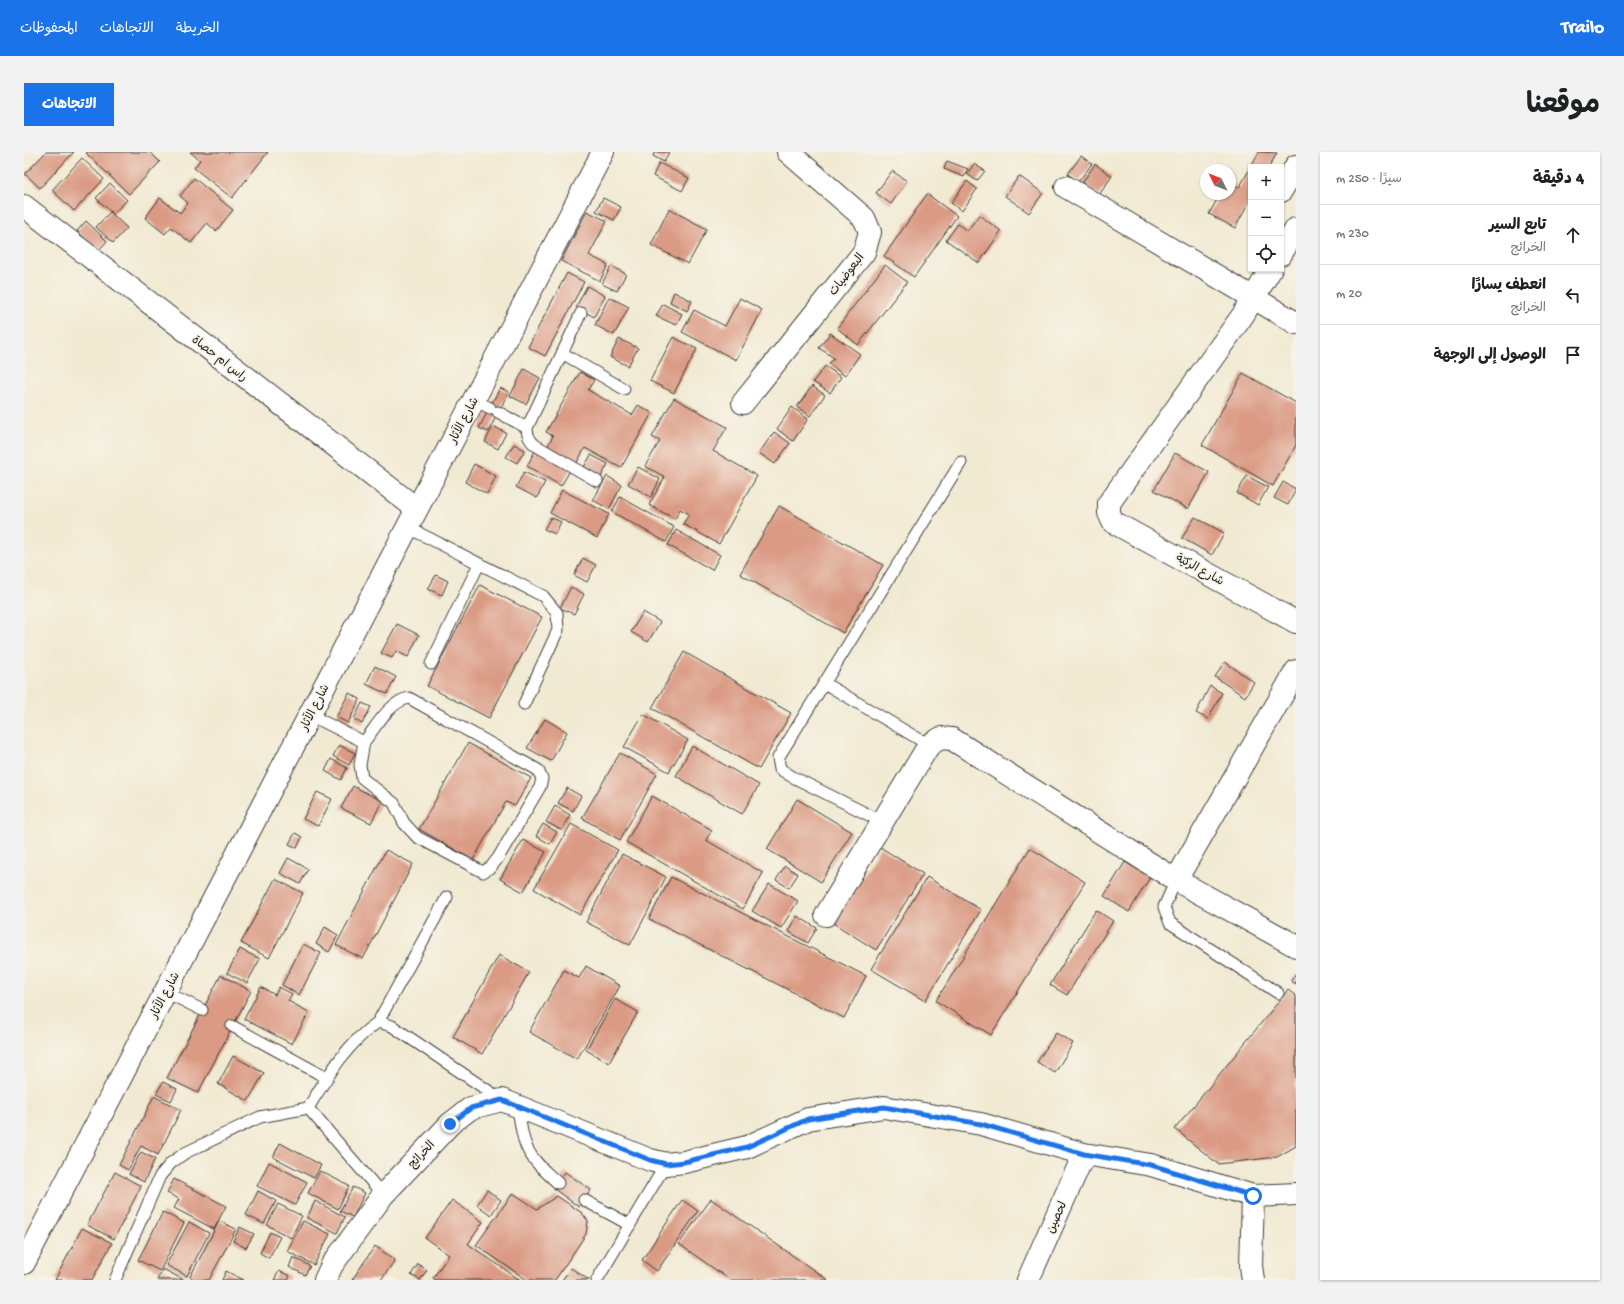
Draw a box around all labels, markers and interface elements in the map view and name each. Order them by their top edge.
text: Trailo [1561,17,1604,40]
text: المحفوظات [20,21,78,38]
text: الاتجاهات [100,21,154,38]
text: الخريطة [176,21,219,38]
button: الاتجاهات [24,83,114,126]
text: موقعنا [1526,90,1600,123]
north arrow [1200,164,1236,200]
map controls [1248,164,1284,272]
button: + [1248,164,1284,200]
text: 4 دقيقة [1533,170,1584,190]
text: سيرًا · 250 m [1336,172,1402,187]
button: − [1248,200,1284,236]
text: تابع السير [1489,217,1546,235]
icon: ahead [1562,224,1584,246]
text: 230 m [1336,227,1369,242]
button: locate [1248,236,1284,272]
text: الخرائج [1511,241,1546,256]
street label: البعوضيات [827,251,868,299]
text: انعطف يسارًا [1472,277,1546,295]
icon: left [1562,284,1584,306]
text: 20 m [1336,287,1362,302]
text: الخرائج [1511,301,1546,316]
street label: راس ام حصاة [188,334,249,386]
icon: arrive [1562,344,1584,366]
text: الوصول إلى الوجهة [1433,347,1546,365]
street label: شارع الآثار [444,394,483,447]
street label: شارع الركيّة [1172,552,1226,590]
street label: شارع الآثار [295,681,333,734]
street label: شارع الآثار [145,969,184,1022]
route end [441,1115,459,1133]
street label: الخرائج [406,1138,439,1172]
route start [1244,1187,1262,1205]
street label: لحصين [1045,1200,1071,1236]

